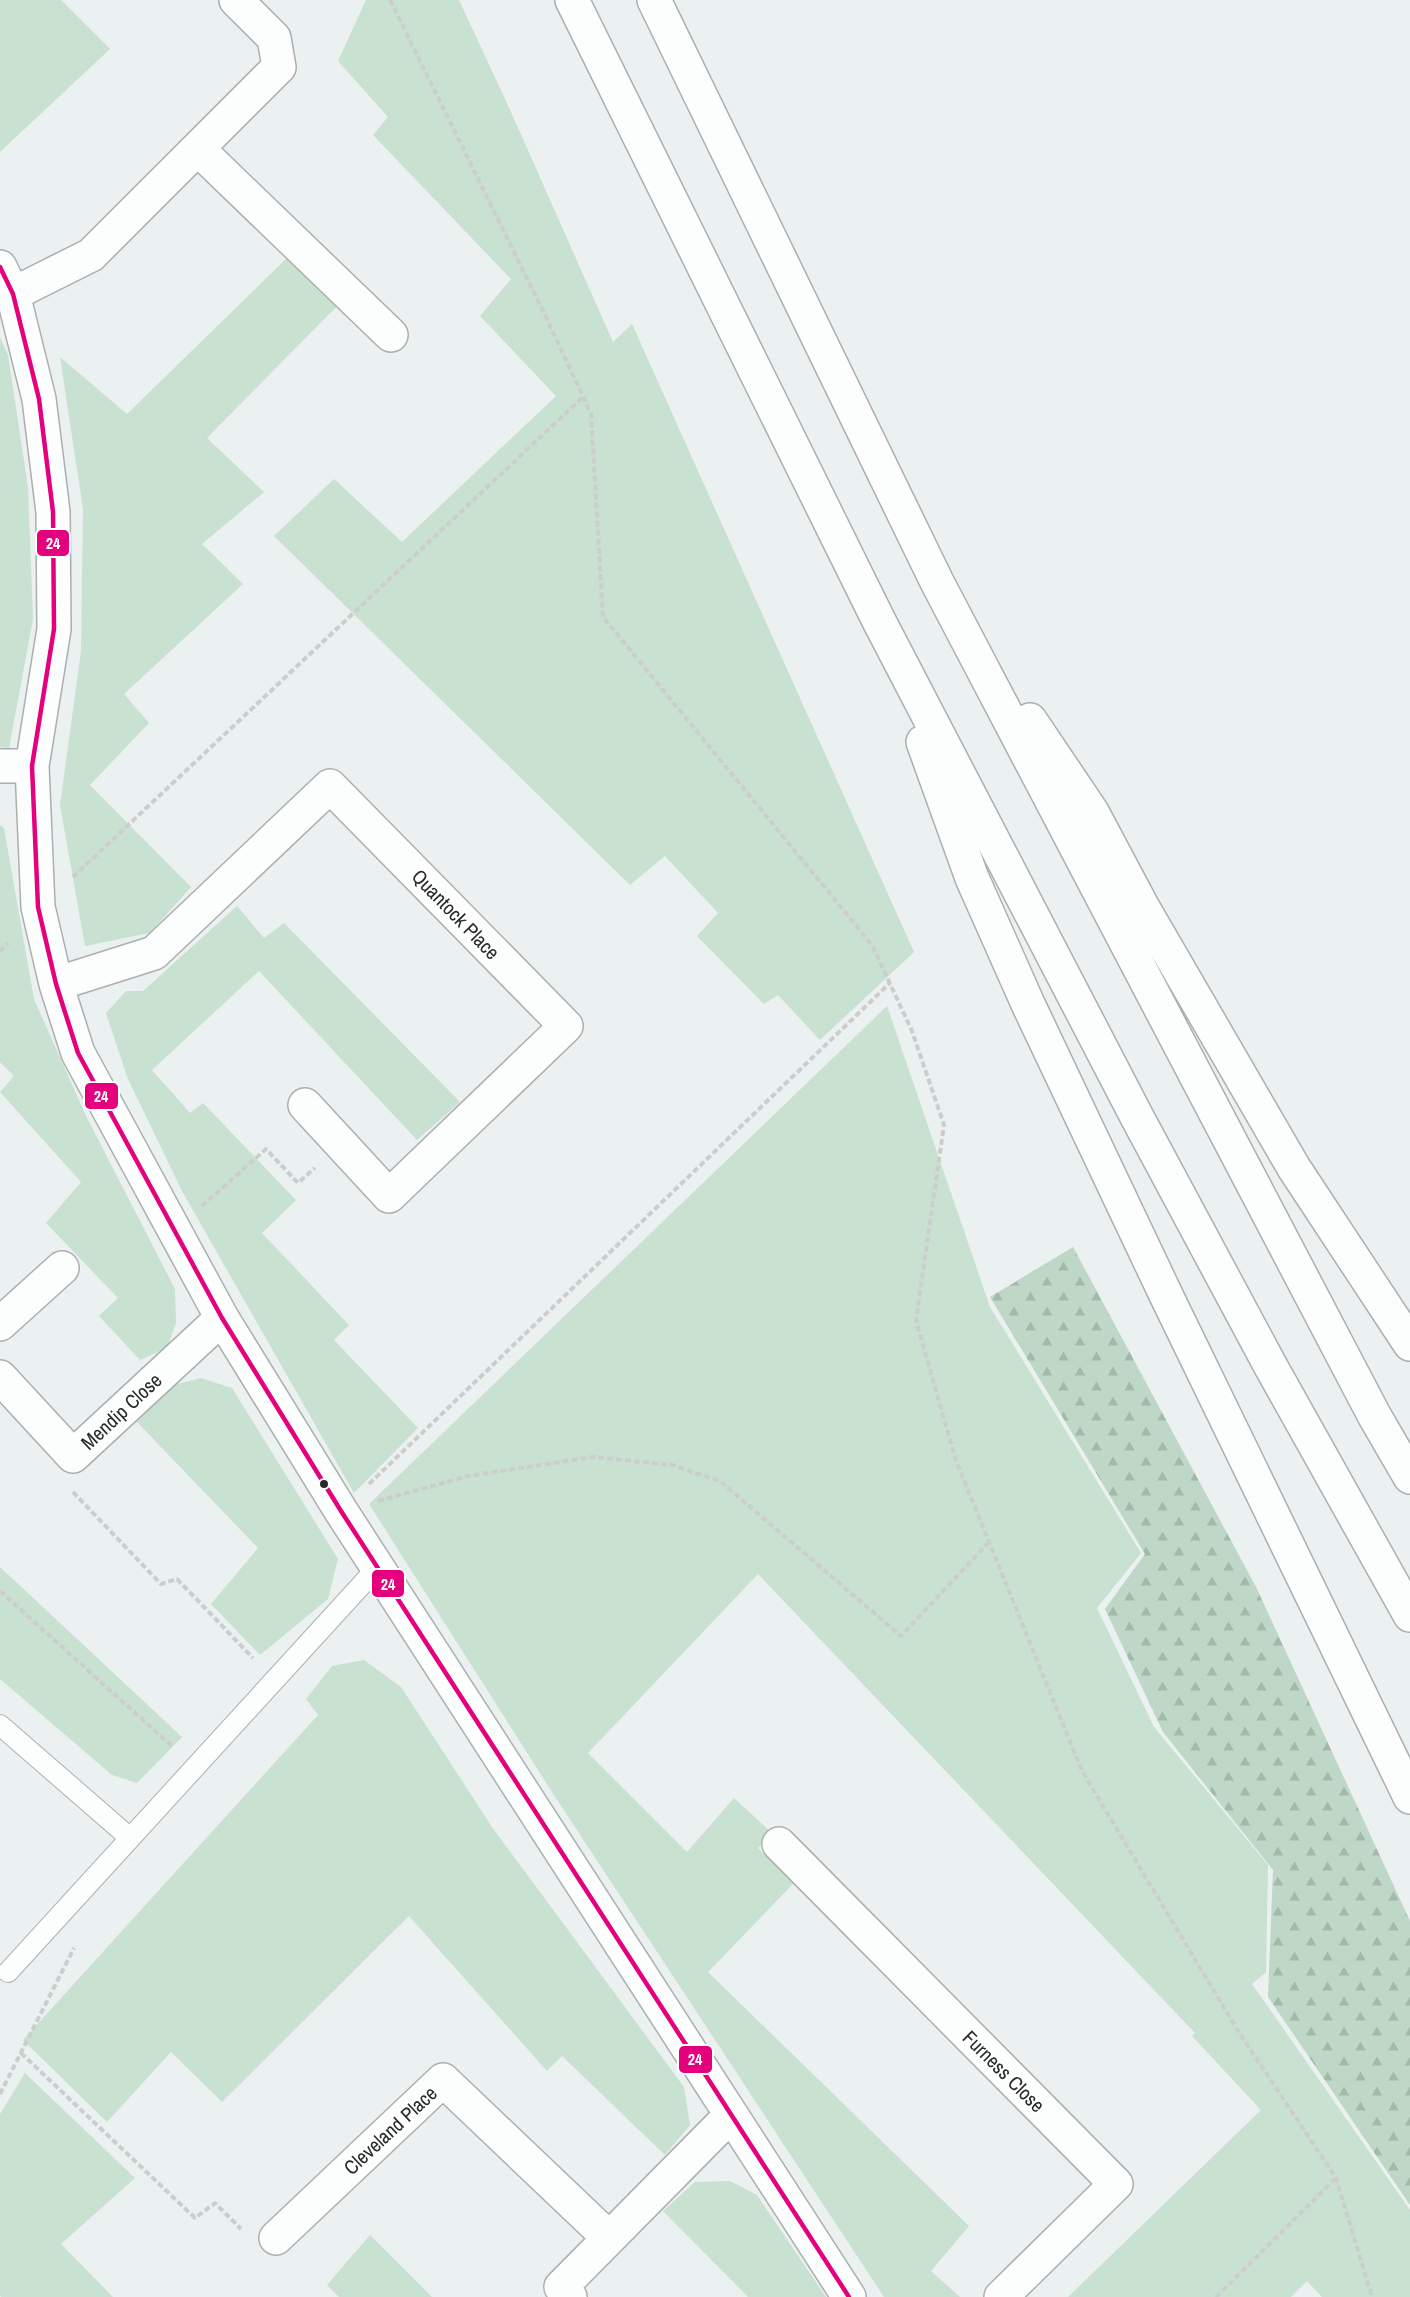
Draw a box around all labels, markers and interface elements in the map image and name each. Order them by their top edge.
line badge: 24 [36,529,70,557]
text: 24 [46,532,61,554]
street label: Quantock Place [406,863,506,965]
line badge: 24 [84,1082,119,1110]
text: 24 [94,1085,109,1107]
street label: Mendip Close [75,1367,167,1455]
unlabelled marker [318,1478,330,1490]
line badge: 24 [371,1569,405,1598]
text: 24 [381,1573,396,1595]
street label: Furness Close [957,2024,1051,2118]
line badge: 24 [678,2045,713,2074]
text: 24 [688,2048,703,2070]
street label: Cleveland Place [337,2080,443,2180]

